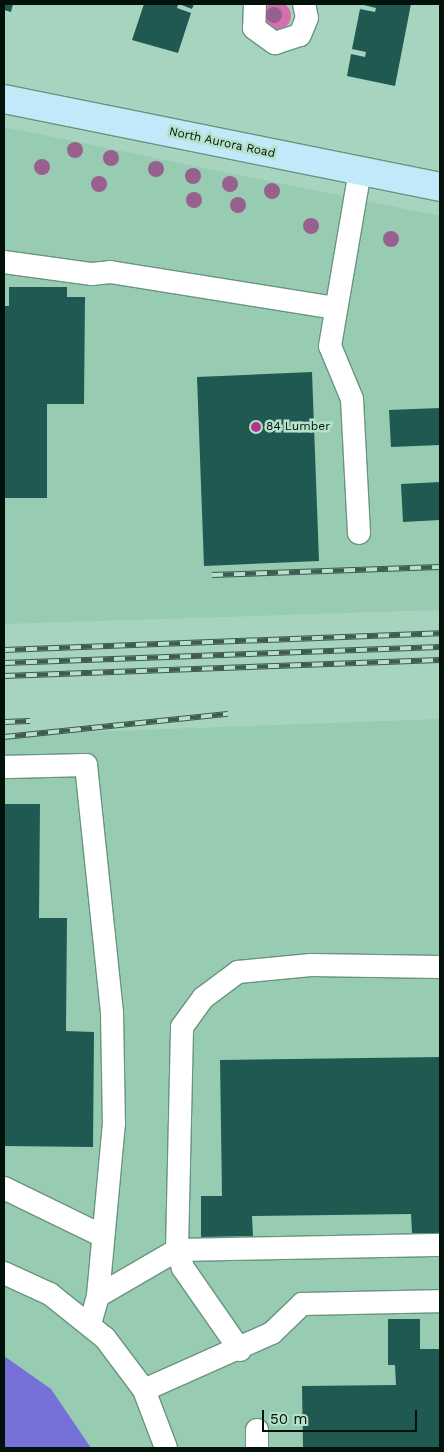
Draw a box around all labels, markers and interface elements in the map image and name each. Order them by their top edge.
street label: North Aurora Road [167,125,277,161]
place label: 84 Lumber [266,420,330,434]
marker: 84 Lumber [250,421,262,433]
scale bar [264,1400,419,1432]
text: 50 m [270,1410,307,1428]

